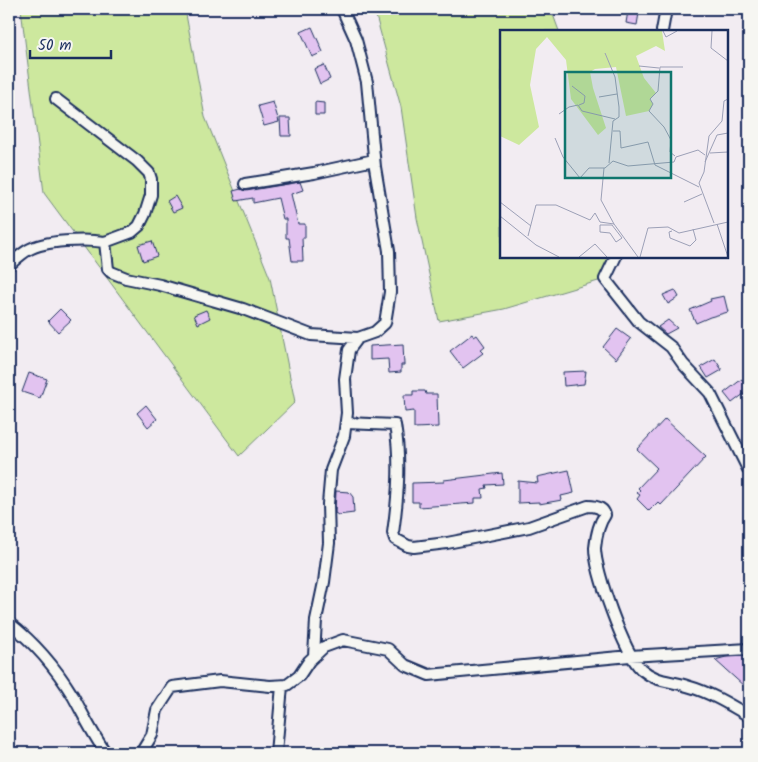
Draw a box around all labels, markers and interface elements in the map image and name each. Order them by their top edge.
scale bar [30,28,111,60]
inset map [500,30,728,258]
text: 50 m [38,34,72,58]

